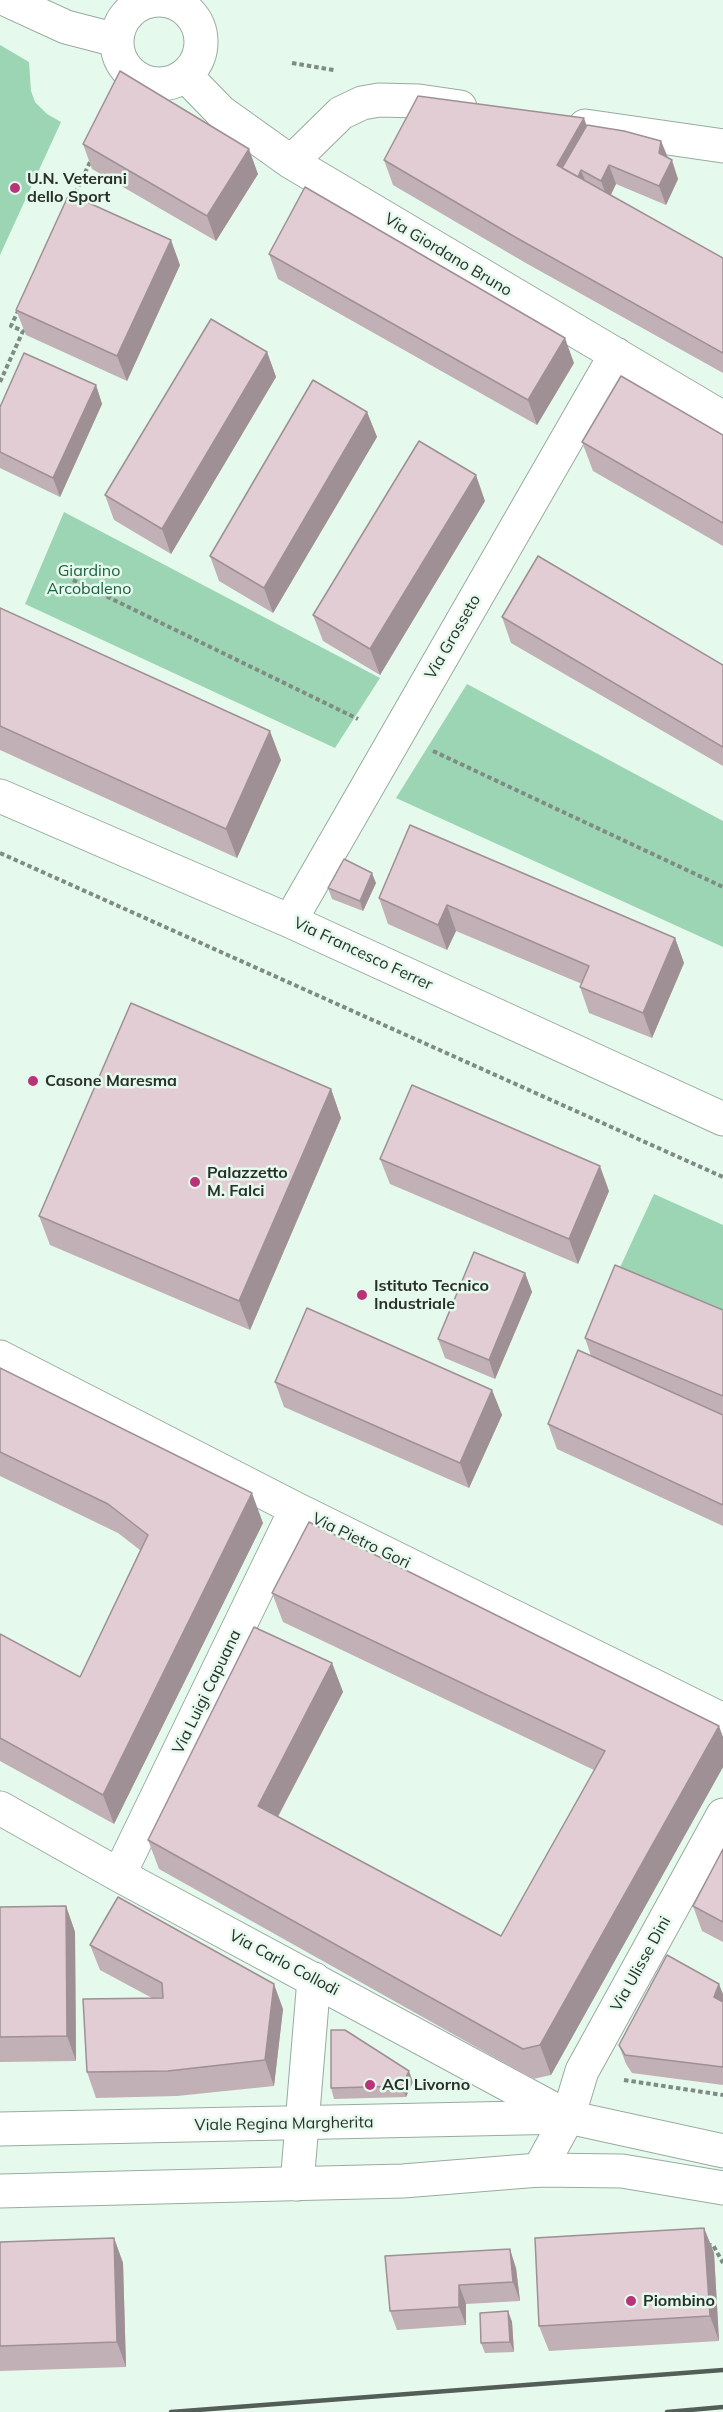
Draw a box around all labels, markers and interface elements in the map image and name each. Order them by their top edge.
place label: U.N. Veterani dello Sport [27,169,127,207]
marker: U.N. Veterani dello Sport [8,181,22,195]
street label: Via Giordano Bruno [381,209,515,301]
park label: Giardino Arcobaleno [47,561,131,599]
street label: Via Grosseto [421,591,485,683]
street label: Via Francesco Ferrer [290,913,436,995]
place label: Casone Maresma [45,1071,177,1091]
marker: Casone Maresma [26,1074,40,1088]
place label: Palazzetto M. Falci [207,1163,288,1201]
marker: Palazzetto M. Falci [188,1175,202,1189]
place label: Istituto Tecnico Industriale [374,1276,489,1314]
marker: Istituto Tecnico Industriale [355,1288,369,1302]
street label: Via Pietro Gori [309,1509,413,1573]
street label: Via Luigi Capuana [169,1627,245,1757]
street label: Via Ulisse Dini [607,1913,675,2015]
street label: Via Carlo Collodi [226,1926,342,2000]
place label: ACI Livorno [382,2075,470,2095]
marker: ACI Livorno [363,2078,377,2092]
street label: Viale Regina Margherita [194,2113,374,2135]
place label: Piombino [643,2291,715,2311]
marker: Piombino [624,2294,638,2308]

